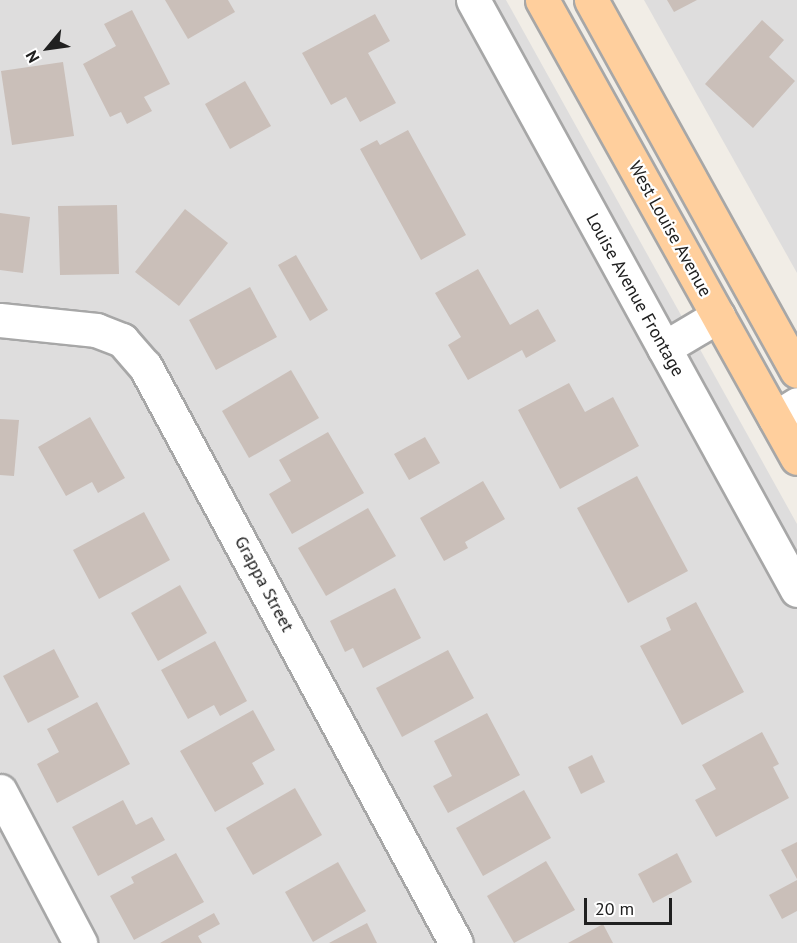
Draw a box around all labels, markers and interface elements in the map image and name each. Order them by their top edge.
north arrow [18,18,78,78]
text: N [21,47,44,66]
street label: West Louise Avenue [624,157,716,301]
street label: Louise Avenue Frontage [581,209,689,381]
street label: Grappa Street [230,532,298,636]
scale bar [587,886,676,924]
text: 20 m [595,897,634,920]

